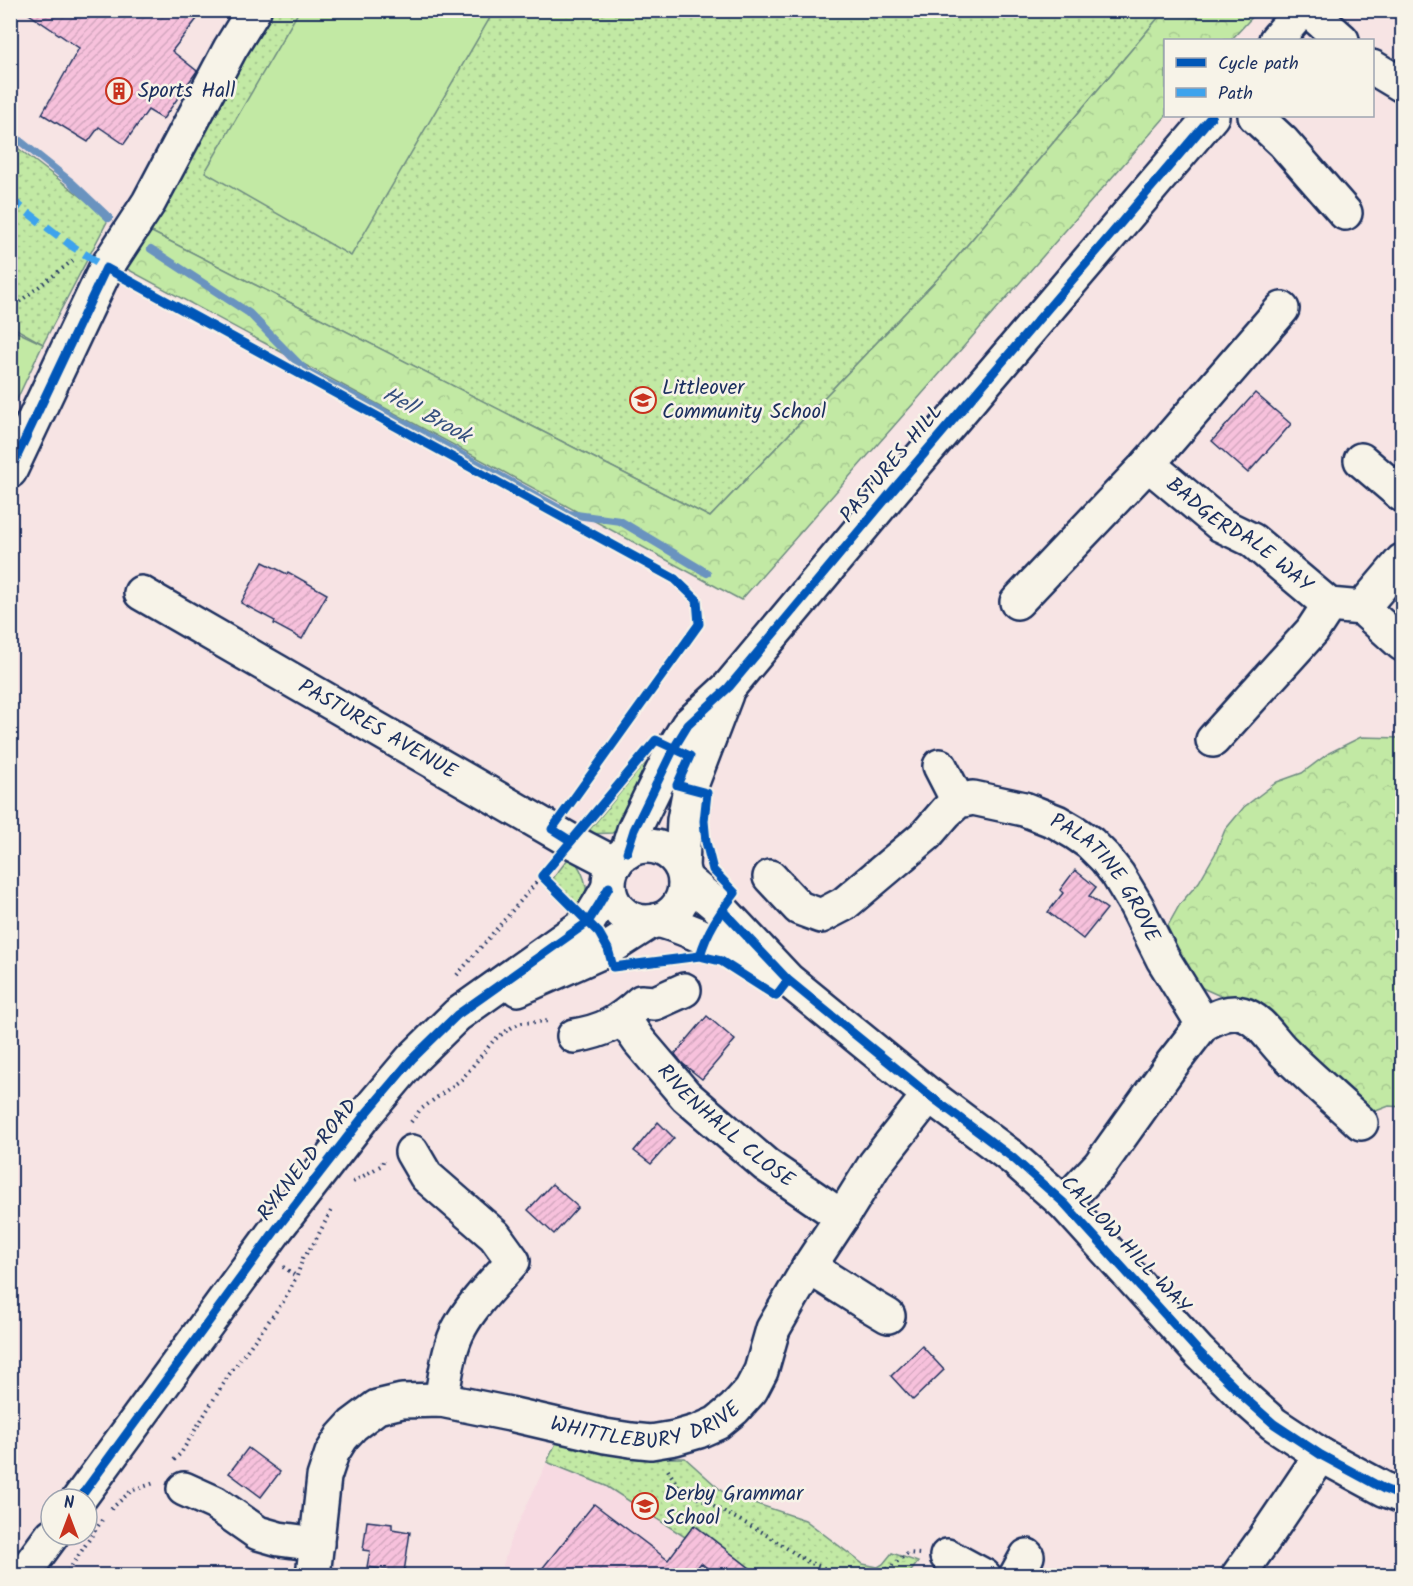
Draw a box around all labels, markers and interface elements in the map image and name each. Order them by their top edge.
legend [1164,39,1374,117]
text: Cycle path [1218,50,1299,79]
place label: Sports Hall [138,75,235,108]
building icon: Sports Hall [104,76,134,106]
text: Path [1218,80,1253,109]
place label: Littleover Community School [662,372,826,429]
water label: Hell Brook [375,378,480,456]
school or university icon: Littleover Community School [628,385,658,415]
street label: PASTURES HILL [832,397,952,531]
street label: BADGERDALE WAY [1159,469,1321,602]
street label: PASTURES AVENUE [292,670,464,789]
street label: PALATINE GROVE [1045,804,1169,949]
street label: RIVENHALL CLOSE [649,1056,802,1197]
street label: RYKNELD ROAD [249,1091,367,1229]
street label: CALLOW HILL WAY [1052,1168,1199,1322]
street label: WHITTLEBURY DRIVE [547,1393,749,1459]
place label: Derby Grammar School [664,1478,804,1535]
north arrow [39,1487,99,1547]
text: N [64,1491,74,1516]
school or university icon: Derby Grammar School [630,1491,660,1521]

